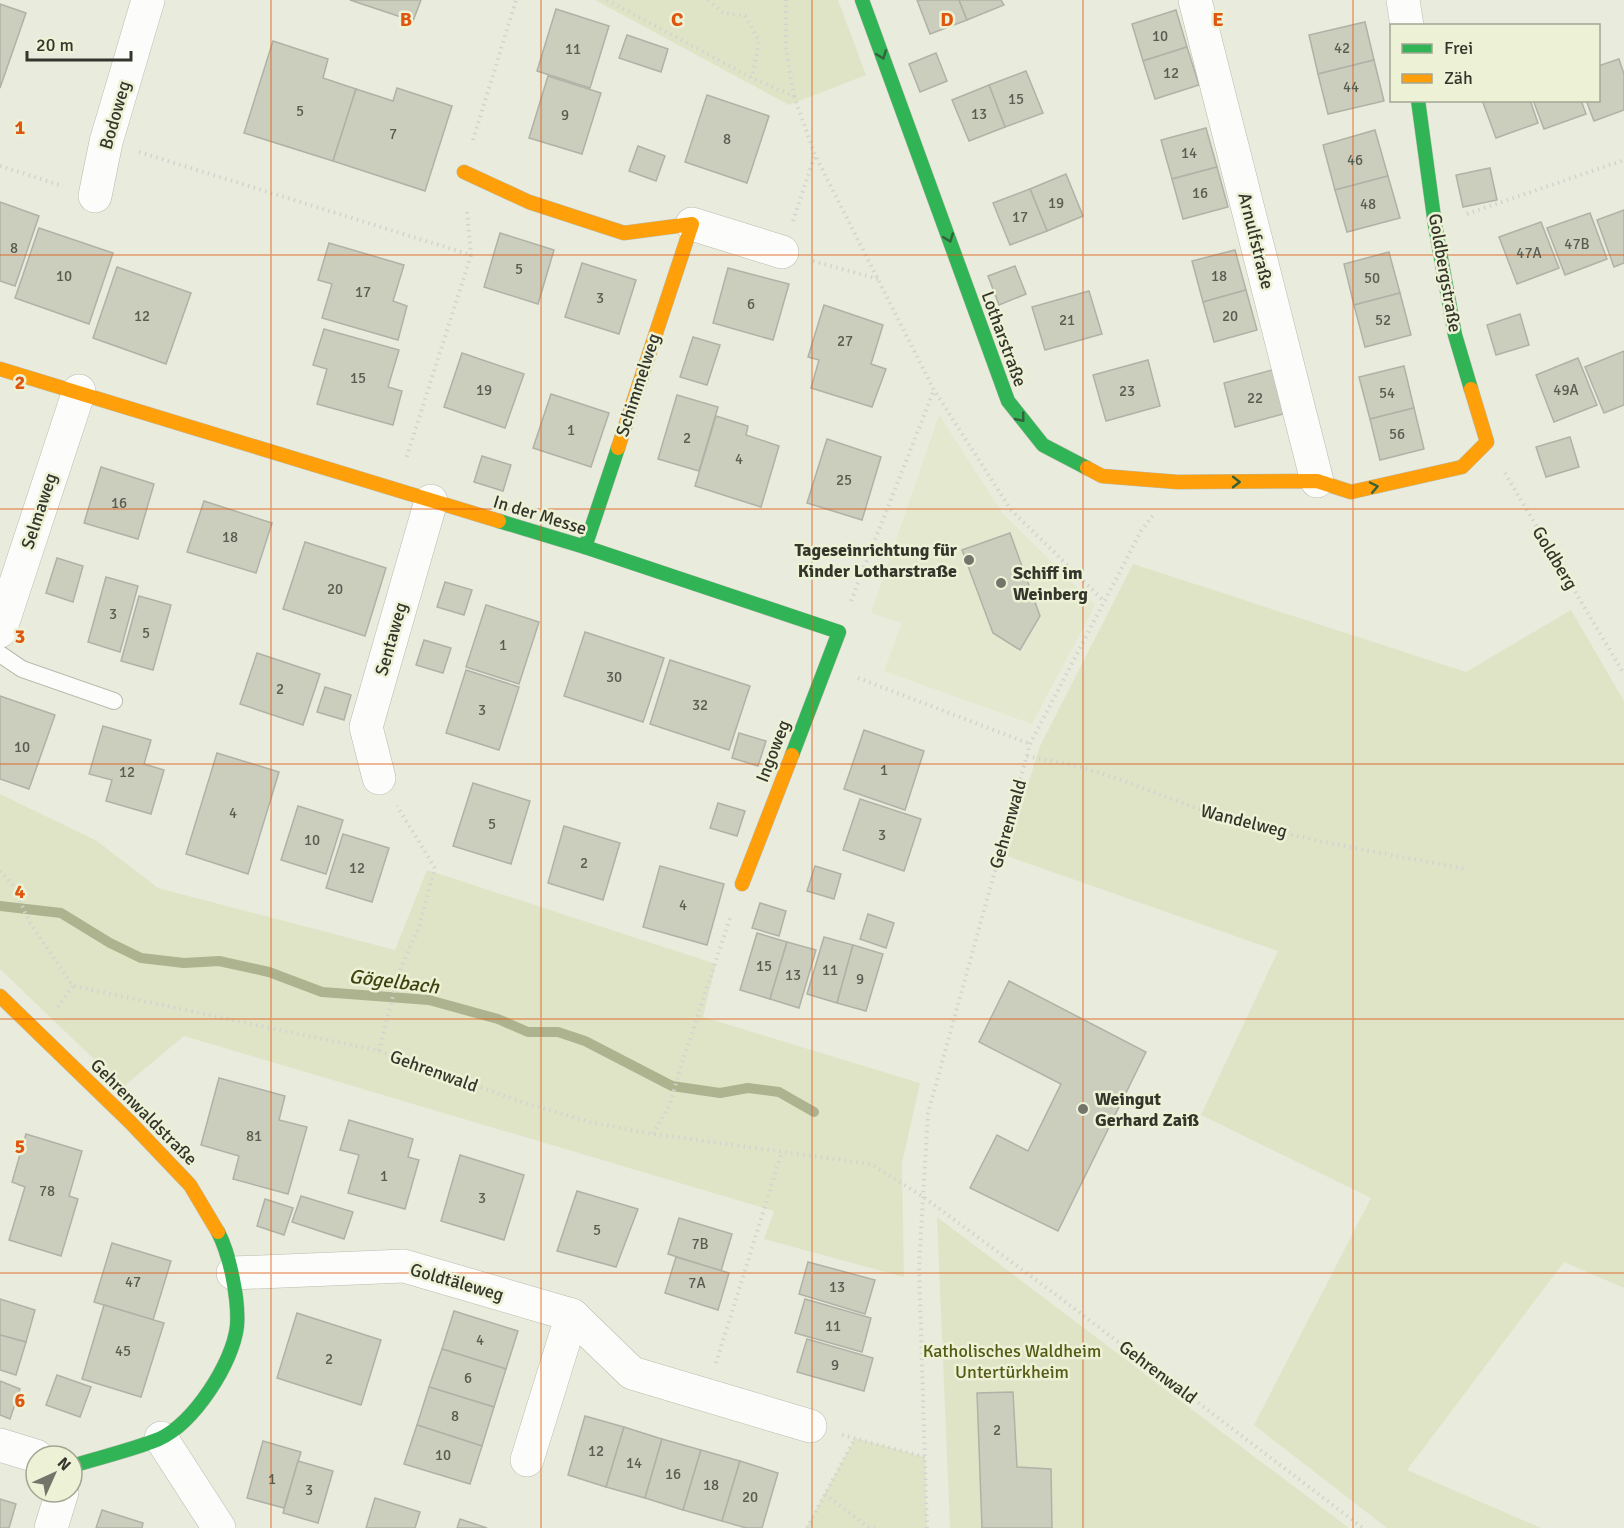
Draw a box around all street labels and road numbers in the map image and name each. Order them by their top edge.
street label: Bodoweg [95,78,135,152]
street label: Arnulfstraße [1233,191,1279,291]
street label: Goldbergstraße [1424,212,1466,334]
street label: Lotharstraße [977,288,1031,390]
street label: Schimmelweg [611,331,665,439]
street label: Selmaweg [16,470,62,552]
street label: In der Messe [491,490,589,540]
street label: Goldberg [1528,522,1582,594]
street label: Sentaweg [370,600,412,678]
street label: Ingoweg [751,717,795,785]
street label: Gehrenwald [985,777,1031,871]
street label: Wandelweg [1198,800,1290,842]
street label: Gehrenwald [387,1045,481,1097]
street label: Gehrenwaldstraße [86,1054,202,1170]
street label: Goldtäleweg [408,1258,506,1306]
street label: Gehrenwald [1115,1336,1201,1408]

